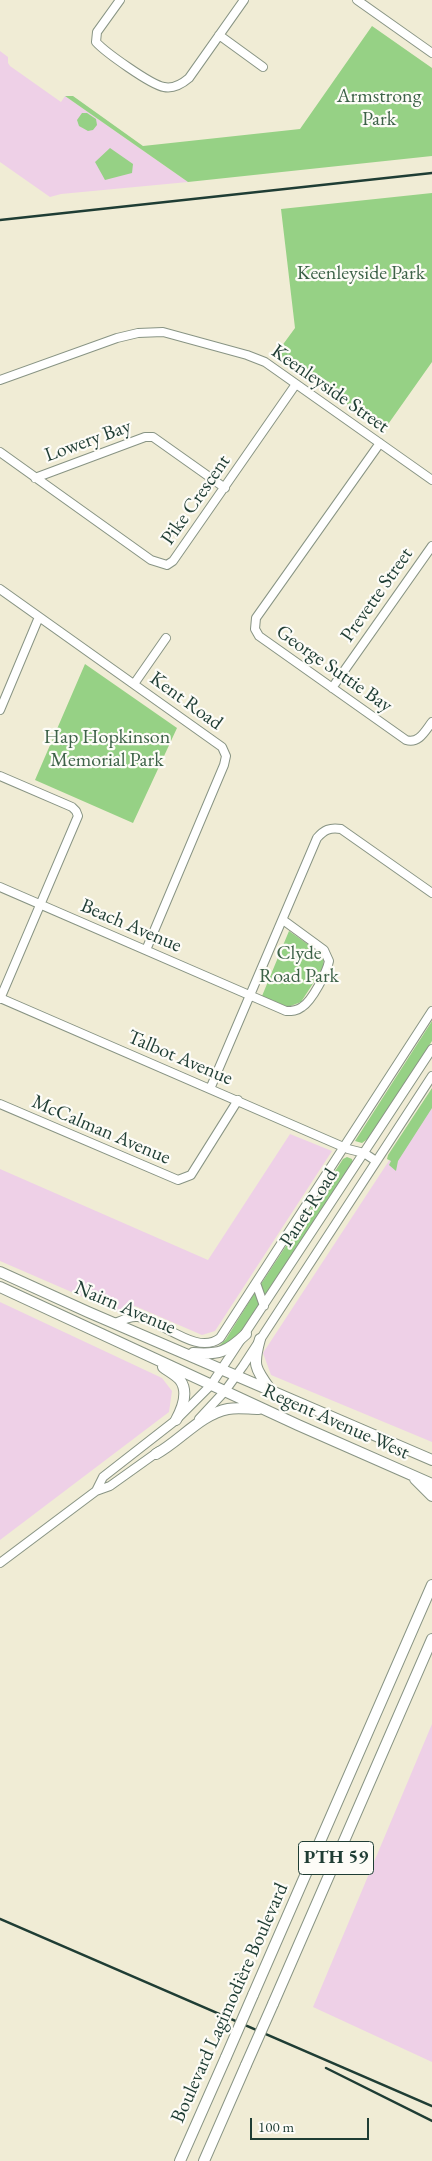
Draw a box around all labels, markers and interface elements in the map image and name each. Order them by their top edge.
park label: Armstrong Park [337,85,421,132]
park label: Keenleyside Park [297,262,425,286]
street label: Keenleyside Street [267,340,393,438]
street label: Lowery Bay [42,414,134,468]
street label: Pike Crescent [156,450,236,550]
street label: Prevette Street [336,543,418,647]
street label: George Suttie Bay [271,620,397,718]
street label: Kent Road [145,667,227,735]
park label: Hap Hopkinson Memorial Park [44,726,170,773]
street label: Beach Avenue [77,894,185,958]
park label: Clyde Road Park [259,942,339,989]
street label: Talbot Avenue [124,1025,236,1091]
street label: McCalman Avenue [28,1090,174,1170]
street label: Panet Road [275,1164,343,1252]
street label: Nairn Avenue [71,1276,179,1340]
street label: Regent Avenue West [259,1379,413,1465]
road number: PTH 59 [298,1842,374,1875]
street label: Boulevard Lagimodière Boulevard [166,1879,294,2127]
scale bar [252,2108,371,2140]
text: 100 m [258,2117,294,2136]

